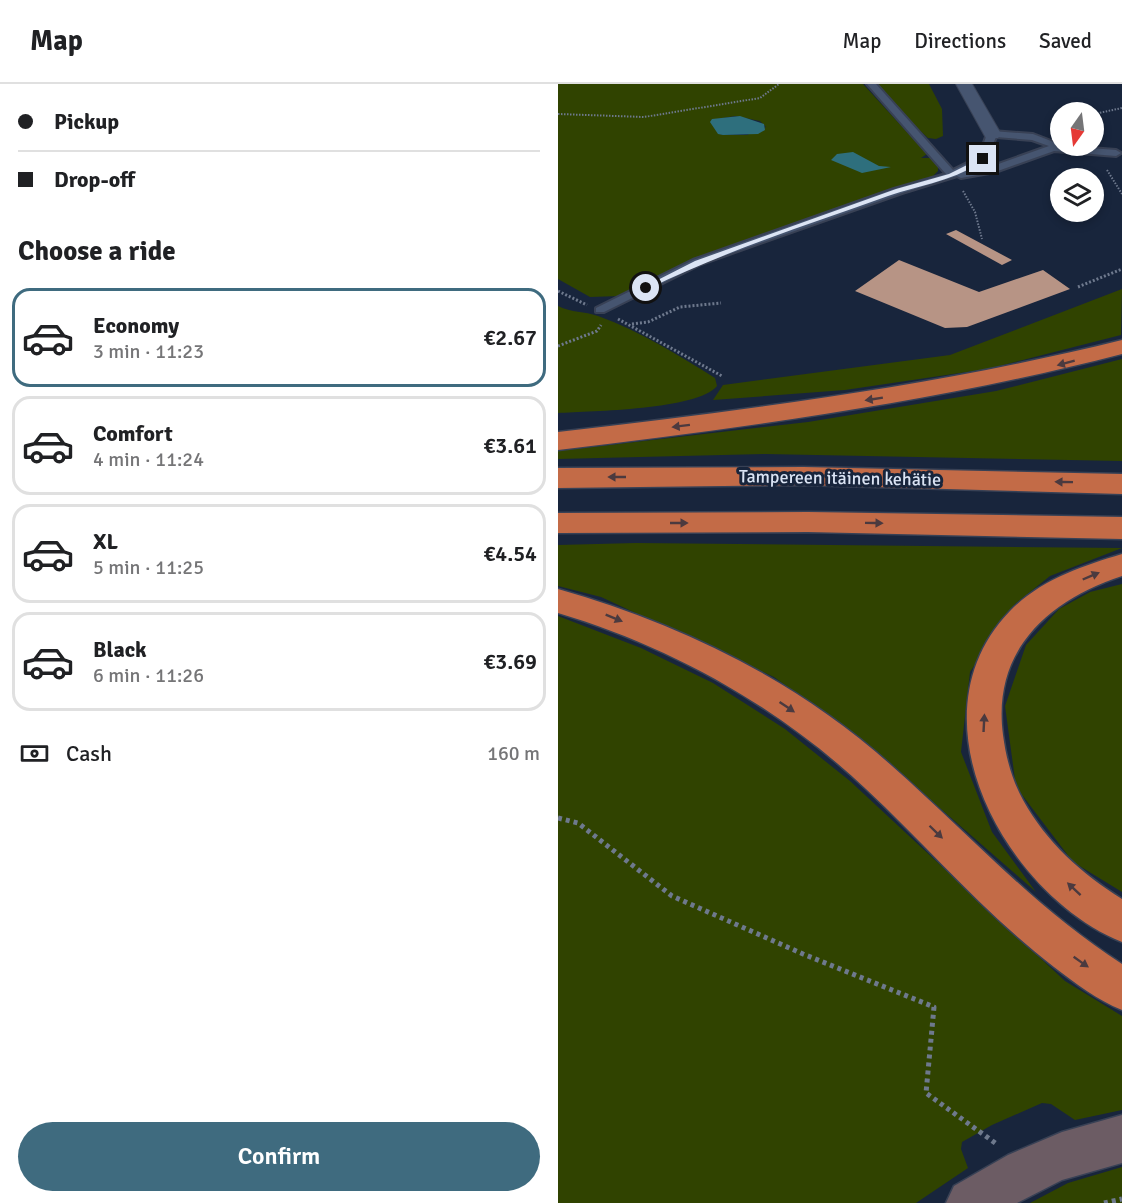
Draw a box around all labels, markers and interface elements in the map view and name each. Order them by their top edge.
text: Map [30,24,83,58]
text: Map [843,28,881,54]
text: Directions [914,28,1006,54]
text: Saved [1039,28,1092,54]
north arrow [1050,102,1104,156]
map controls [1050,102,1104,222]
text: Pickup [54,108,119,135]
route end [969,145,996,172]
text: Drop-off [54,166,135,193]
button: layers [1050,168,1104,222]
text: Choose a ride [18,235,176,268]
route start [632,274,659,301]
icon: car [21,311,75,365]
text: Economy [93,312,179,339]
text: €2.67 [483,324,537,351]
text: 3 min · 11:23 [93,339,204,364]
one-way arrow [1056,359,1074,368]
one-way arrow [865,395,884,404]
icon: car [21,419,75,473]
text: Comfort [93,420,173,447]
one-way arrow [671,421,690,430]
text: €3.61 [483,432,537,459]
text: 4 min · 11:24 [93,447,204,472]
street label: Tampereen itäinen kehätie [739,465,941,491]
one-way arrow [607,472,626,482]
one-way arrow [1054,477,1073,486]
one-way arrow [670,518,689,528]
one-way arrow [865,518,884,528]
icon: car [21,527,75,581]
text: XL [93,528,118,555]
text: €4.54 [483,540,537,567]
text: 5 min · 11:25 [93,555,204,580]
one-way arrow [1082,571,1100,581]
one-way arrow [605,614,623,623]
icon: car [21,635,75,689]
text: Black [93,636,147,663]
text: €3.69 [483,648,537,675]
text: 6 min · 11:26 [93,663,204,688]
one-way arrow [779,701,795,712]
one-way arrow [979,714,988,733]
icon: cash [18,737,51,770]
text: Cash [66,740,112,767]
text: 160 m [487,741,540,766]
one-way arrow [928,825,943,838]
one-way arrow [1067,883,1082,896]
one-way arrow [1072,956,1088,968]
button: Confirm [18,1122,540,1191]

